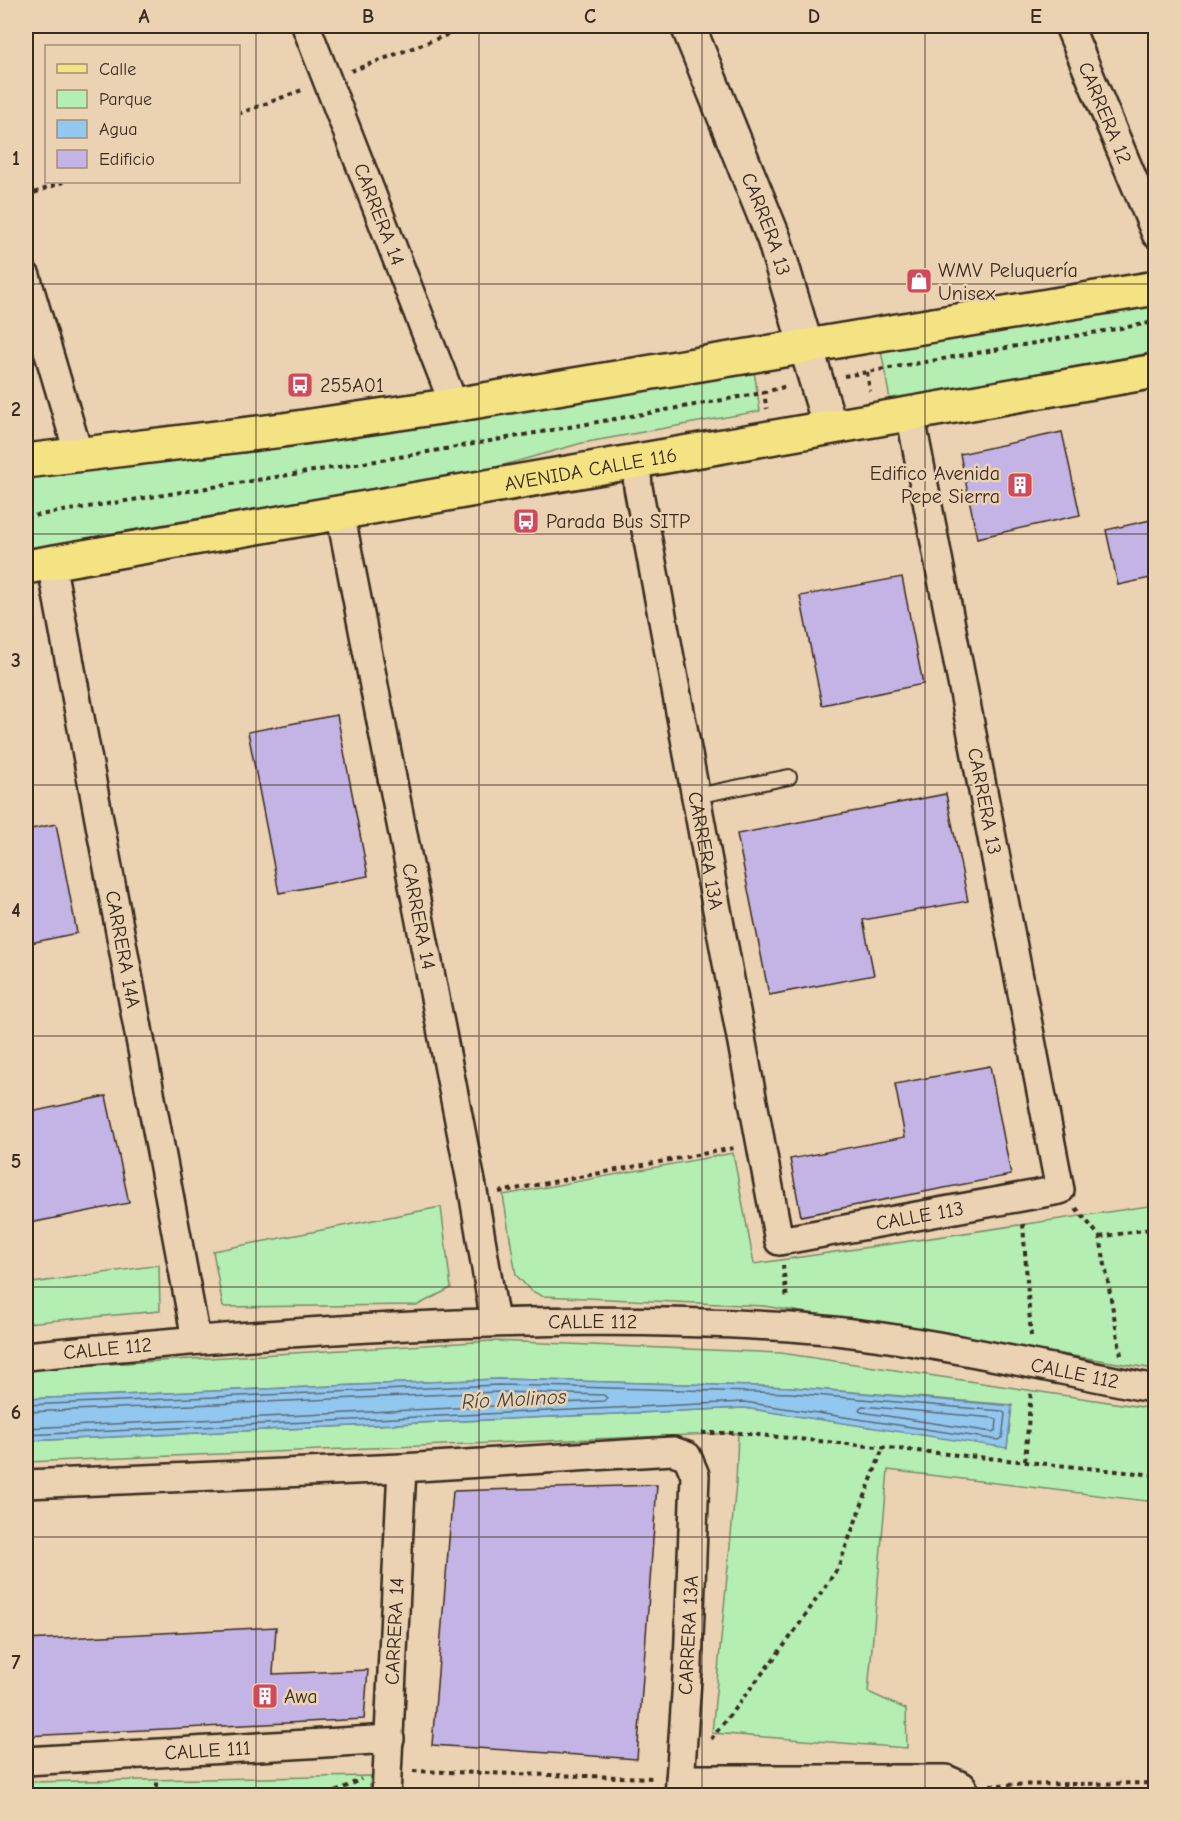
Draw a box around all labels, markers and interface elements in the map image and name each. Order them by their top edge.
text: A [138,5,150,28]
text: B [362,5,374,28]
text: C [584,5,596,28]
text: D [808,5,820,28]
text: E [1030,5,1042,28]
legend [45,45,240,183]
street label: CARRERA 12 [1073,58,1136,167]
text: Calle [99,59,136,80]
text: Parque [99,89,152,110]
text: Agua [99,119,137,140]
text: 1 [12,147,20,170]
text: Edificio [99,149,155,170]
street label: CARRERA 14 [349,160,409,269]
street label: CARRERA 13 [736,169,795,278]
place label: WMV Peluquería Unisex [938,259,1078,305]
shop icon: WMV Peluquería Unisex [904,266,934,296]
bus stop icon: 255A01 [285,370,315,400]
place label: 255A01 [320,374,384,397]
text: 2 [11,398,21,421]
street label: AVENIDA CALLE 116 [503,443,679,496]
place label: Edifico Avenida Pepe Sierra [870,462,1000,508]
building icon: Edifico Avenida Pepe Sierra [1005,470,1035,500]
bus stop icon: Parada Bus SITP [511,506,541,536]
place label: Parada Bus SITP [546,510,690,533]
text: 3 [11,649,21,672]
street label: CARRERA 13 [963,746,1006,856]
street label: CARRERA 13A [683,790,728,912]
street label: CARRERA 14 [397,861,440,971]
street label: CARRERA 14A [101,889,145,1010]
text: 4 [11,899,21,922]
text: 5 [11,1150,21,1173]
street label: CALLE 113 [874,1197,965,1235]
street label: CALLE 112 [548,1310,637,1334]
street label: CALLE 112 [62,1333,153,1364]
street label: CALLE 112 [1029,1353,1121,1393]
water label: Río Molinos [461,1384,567,1414]
text: 6 [11,1401,21,1424]
street label: CARRERA 13A [674,1574,703,1695]
street label: CARRERA 14 [380,1577,409,1686]
text: 7 [12,1651,21,1674]
building icon: Awa [250,1681,280,1711]
place label: Awa [284,1685,318,1708]
street label: CALLE 111 [164,1736,252,1765]

